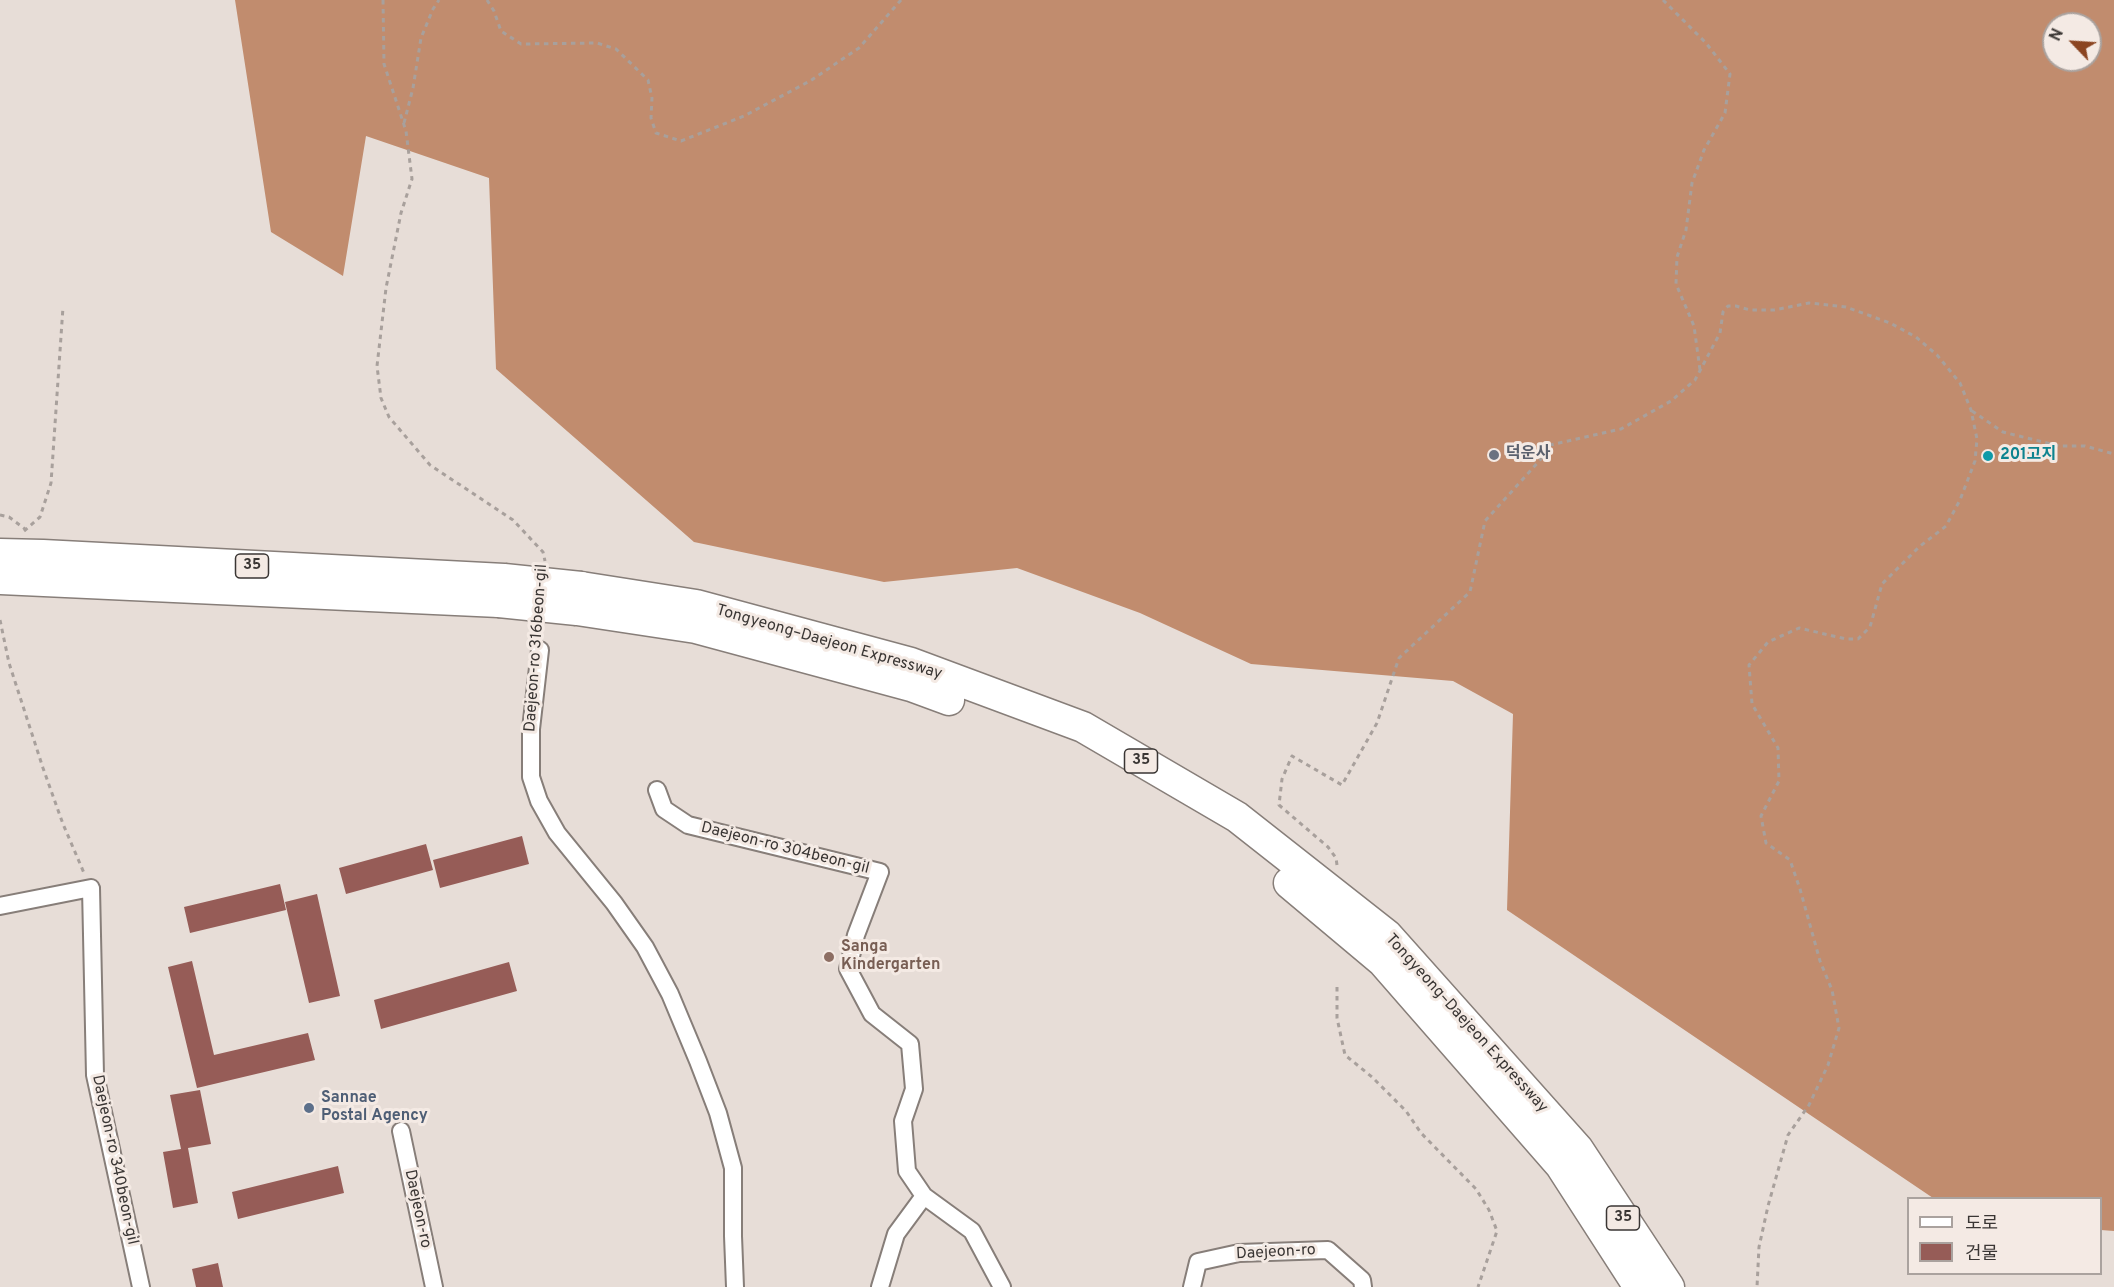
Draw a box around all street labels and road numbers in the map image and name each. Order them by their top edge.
road number: 35 [236,554,268,578]
street label: Daejeon-ro 316beon-gil [522,563,552,733]
street label: Tongyeong–Daejeon Expressway [714,602,944,684]
road number: 35 [1124,749,1158,773]
street label: Daejeon-ro 304beon-gil [699,819,871,879]
street label: Tongyeong–Daejeon Expressway [1381,931,1551,1117]
street label: Daejeon-ro 340beon-gil [87,1073,141,1247]
street label: Daejeon-ro [399,1168,435,1250]
road number: 35 [1606,1206,1640,1230]
street label: Daejeon-ro [1236,1241,1316,1265]

